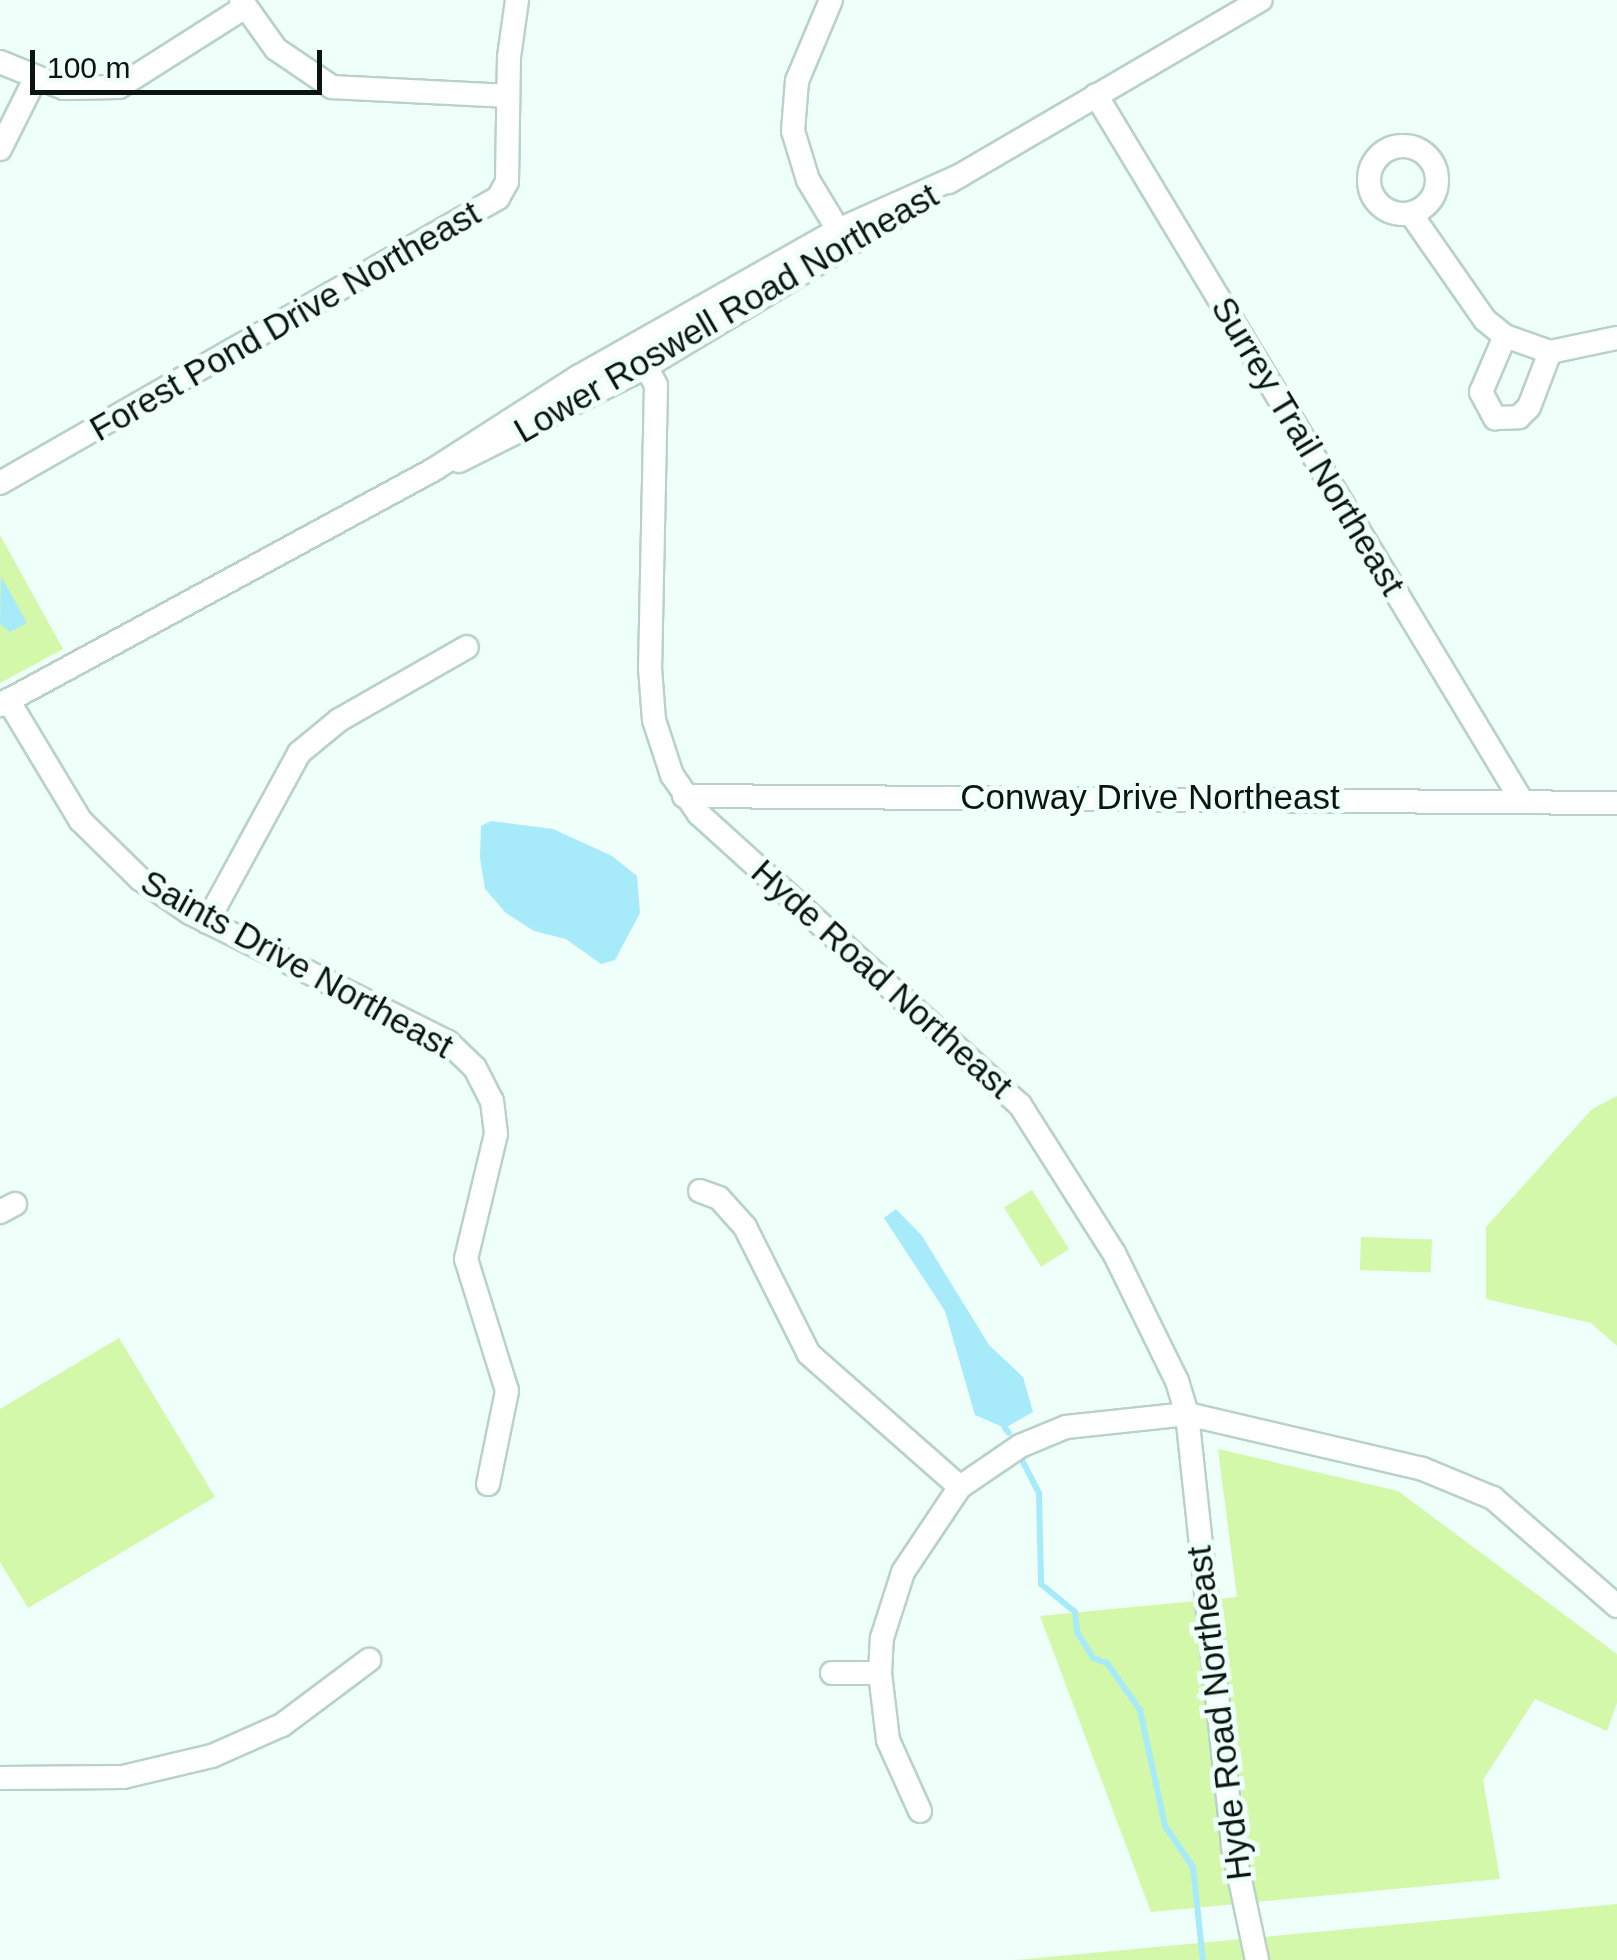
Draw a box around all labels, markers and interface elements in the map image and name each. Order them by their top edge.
scale bar [35,30,328,92]
text: 100 m [47,51,130,84]
street label: Lower Roswell Road Northeast [507,174,945,452]
street label: Forest Pond Drive Northeast [82,192,488,450]
street label: Surrey Trail Northeast [1202,289,1414,603]
street label: Conway Drive Northeast [960,776,1340,818]
street label: Hyde Road Northeast [743,851,1021,1107]
street label: Saints Drive Northeast [134,861,460,1067]
street label: Hyde Road Northeast [1178,1543,1260,1883]

